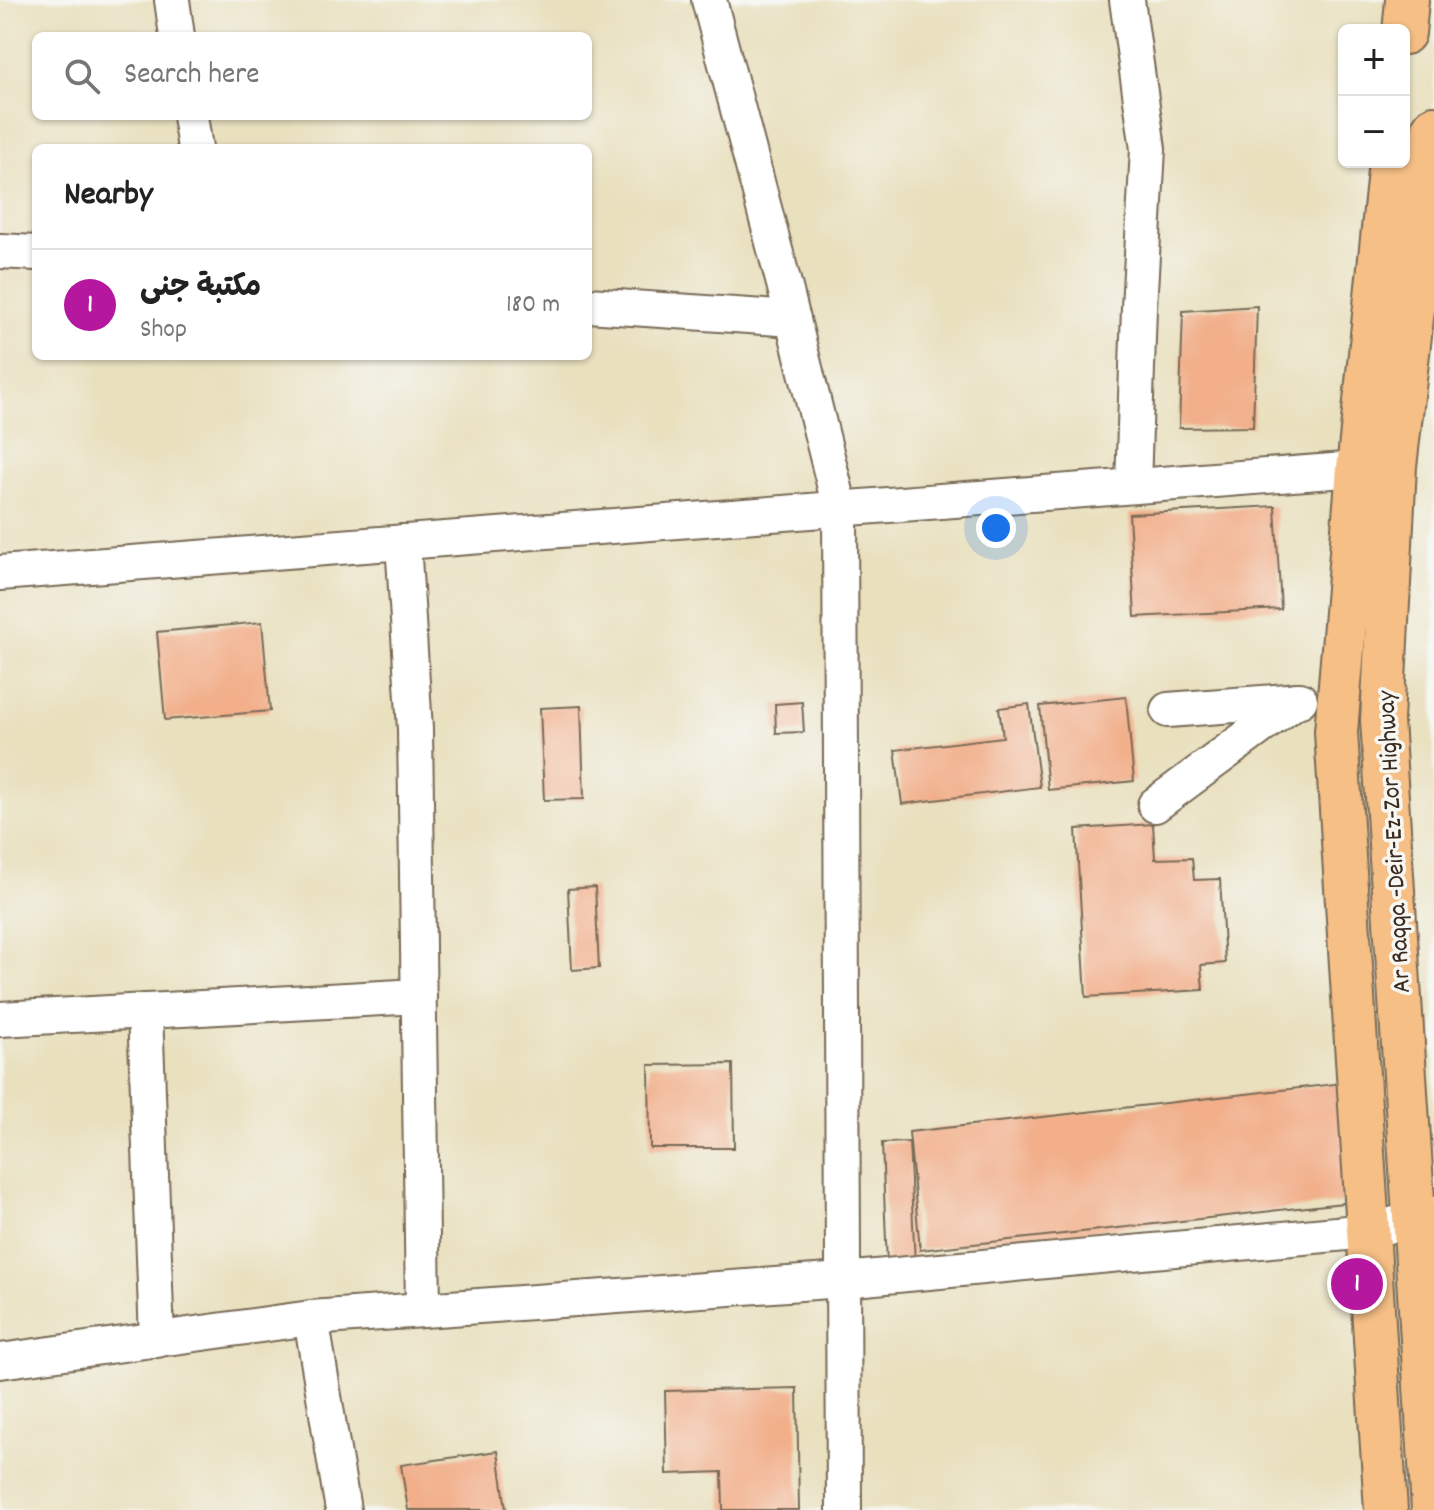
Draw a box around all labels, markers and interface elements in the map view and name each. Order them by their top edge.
map controls [1338,24,1410,168]
button: + [1338,24,1410,96]
search box [32,32,592,120]
icon: search [60,54,104,98]
text: Search here [124,55,260,98]
button: − [1338,96,1410,168]
text: Nearby [64,172,153,221]
text: مكتبة جنى [140,268,261,311]
text: 1 [87,287,93,324]
text: 180 m [506,287,560,324]
text: Shop [140,312,187,349]
your location [976,508,1016,548]
street label: Ar Raqqa -Deir-Ez-Zor Highway [1369,689,1422,994]
pin: 1 [1331,1254,1383,1314]

